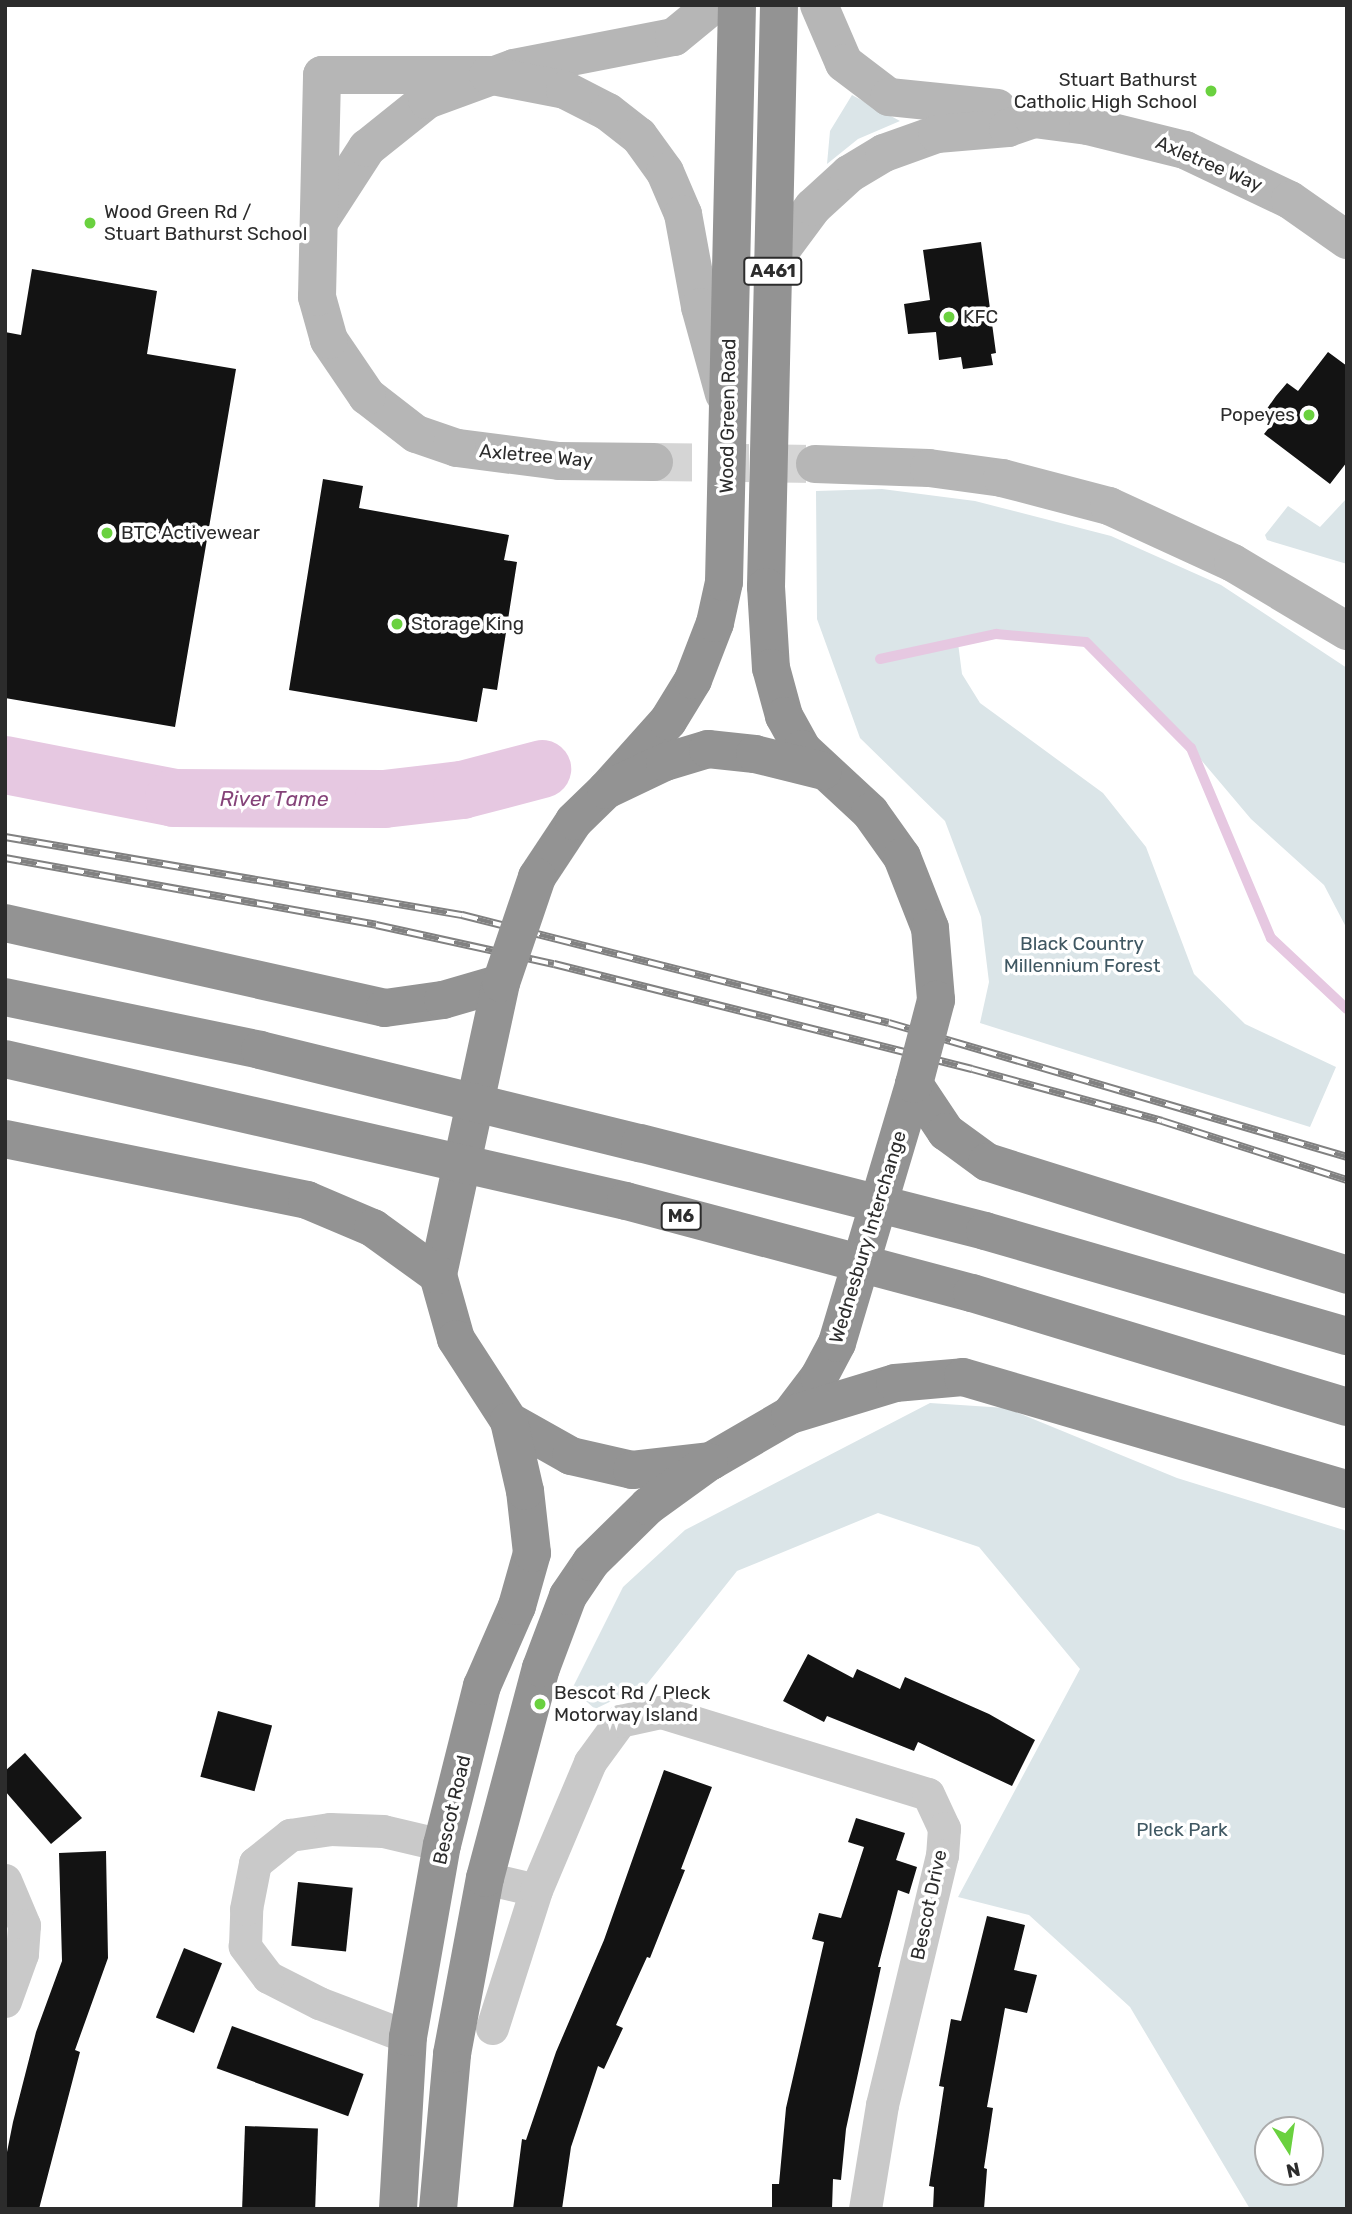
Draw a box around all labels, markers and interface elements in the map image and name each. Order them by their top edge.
place label: Stuart Bathurst Catholic High School [1014,69,1197,113]
marker: Stuart Bathurst Catholic High School [1203,83,1219,99]
street label: Axletree Way [1152,131,1266,197]
place label: Wood Green Rd / Stuart Bathurst School [104,201,307,245]
marker: Wood Green Rd / Stuart Bathurst School [82,215,98,231]
road number: A461 [743,256,803,286]
place label: KFC [963,306,998,328]
marker: KFC [941,309,957,325]
street label: Wood Green Road [715,338,741,494]
place label: Popeyes [1220,404,1295,426]
marker: Popeyes [1301,407,1317,423]
street label: Axletree Way [478,440,594,472]
place label: BTC Activewear [121,522,260,544]
marker: BTC Activewear [99,525,115,541]
place label: Storage King [411,613,524,635]
marker: Storage King [389,616,405,632]
water label: River Tame [219,786,329,812]
park label: Black Country Millennium Forest [1004,933,1160,977]
street label: Wednesbury Interchange [825,1128,911,1346]
road number: M6 [660,1202,702,1231]
place label: Bescot Rd / Pleck Motorway Island [554,1682,710,1726]
marker: Bescot Rd / Pleck Motorway Island [532,1696,548,1712]
street label: Bescot Road [428,1753,476,1867]
park label: Pleck Park [1136,1819,1228,1841]
street label: Bescot Drive [906,1848,952,1962]
north arrow [1254,2116,1324,2186]
text: N [1284,2157,1302,2183]

